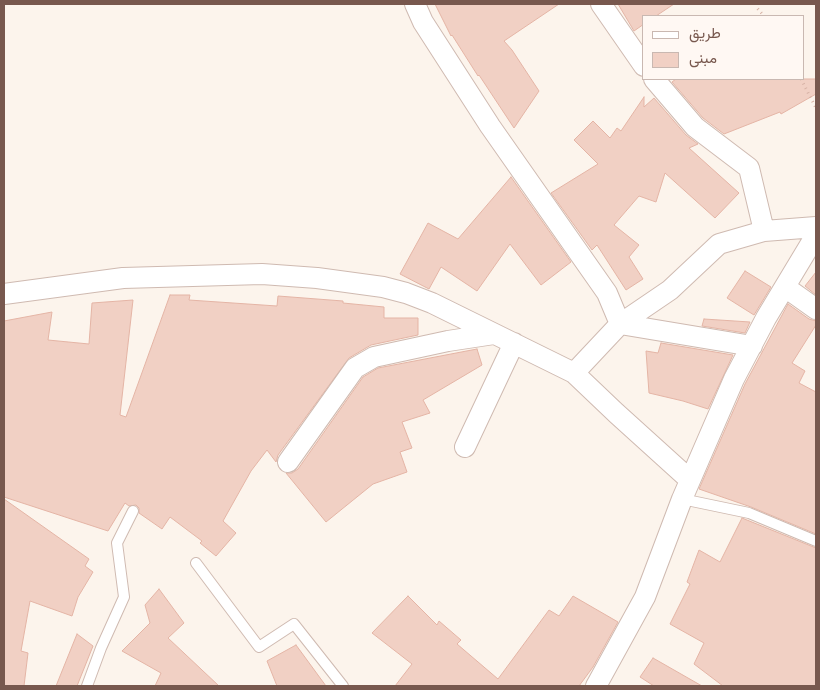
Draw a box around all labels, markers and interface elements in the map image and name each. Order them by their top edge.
legend [642,15,805,80]
text: طريق [689,24,721,42]
text: مبنى [689,49,717,67]

